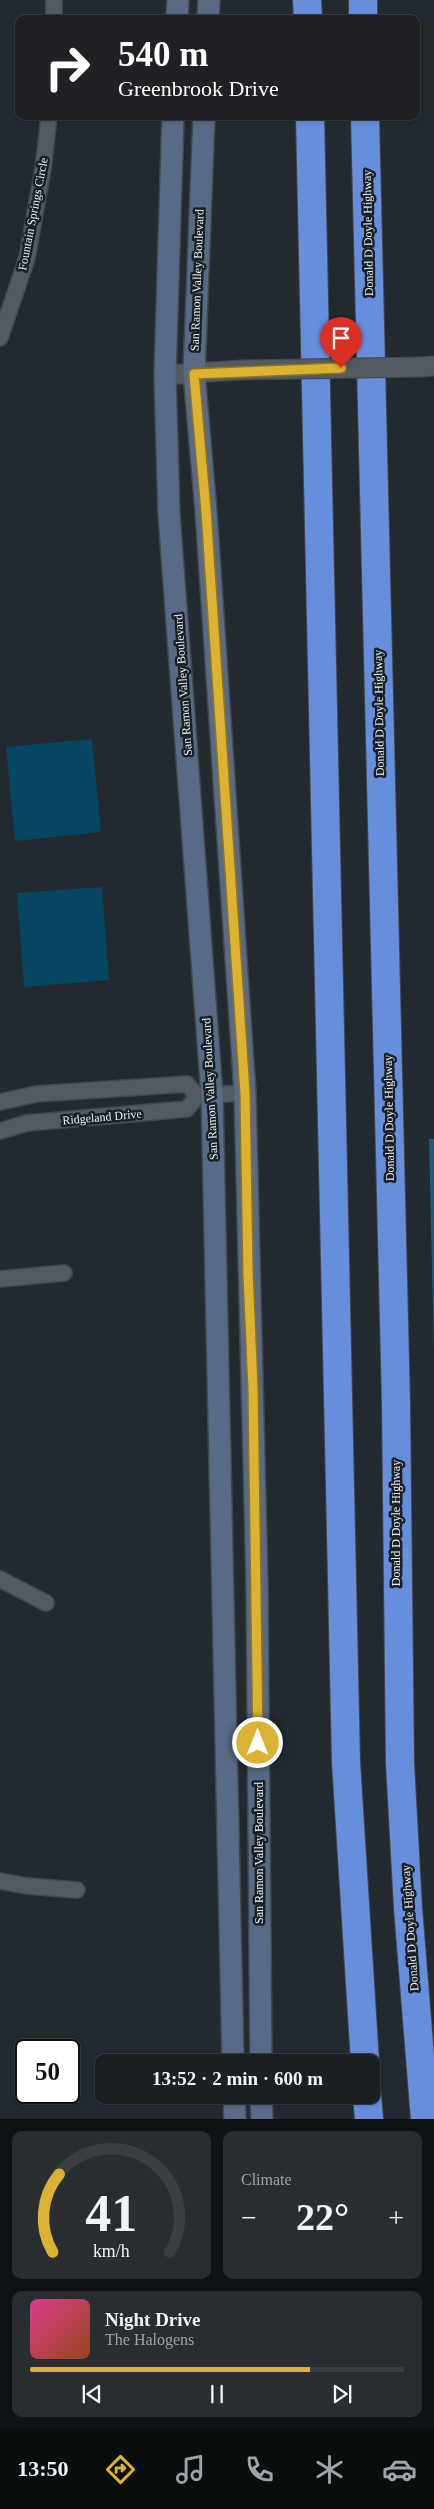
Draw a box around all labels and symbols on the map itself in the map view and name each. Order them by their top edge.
street label: Fountain Springs Circle [15,156,51,272]
street label: Donald D Doyle Highway [360,170,376,296]
street label: San Ramon Valley Boulevard [188,209,206,351]
pin [320,317,362,368]
street label: San Ramon Valley Boulevard [171,614,195,756]
street label: Donald D Doyle Highway [371,650,387,776]
street label: San Ramon Valley Boulevard [199,1018,221,1160]
street label: Donald D Doyle Highway [381,1055,397,1181]
street label: Ridgeland Drive [62,1107,142,1127]
street label: Donald D Doyle Highway [389,1460,403,1586]
position arrow [231,1716,283,1768]
street label: San Ramon Valley Boulevard [252,1782,266,1924]
street label: Donald D Doyle Highway [399,1865,421,1991]
speed limit sign: 50 [15,2039,80,2104]

